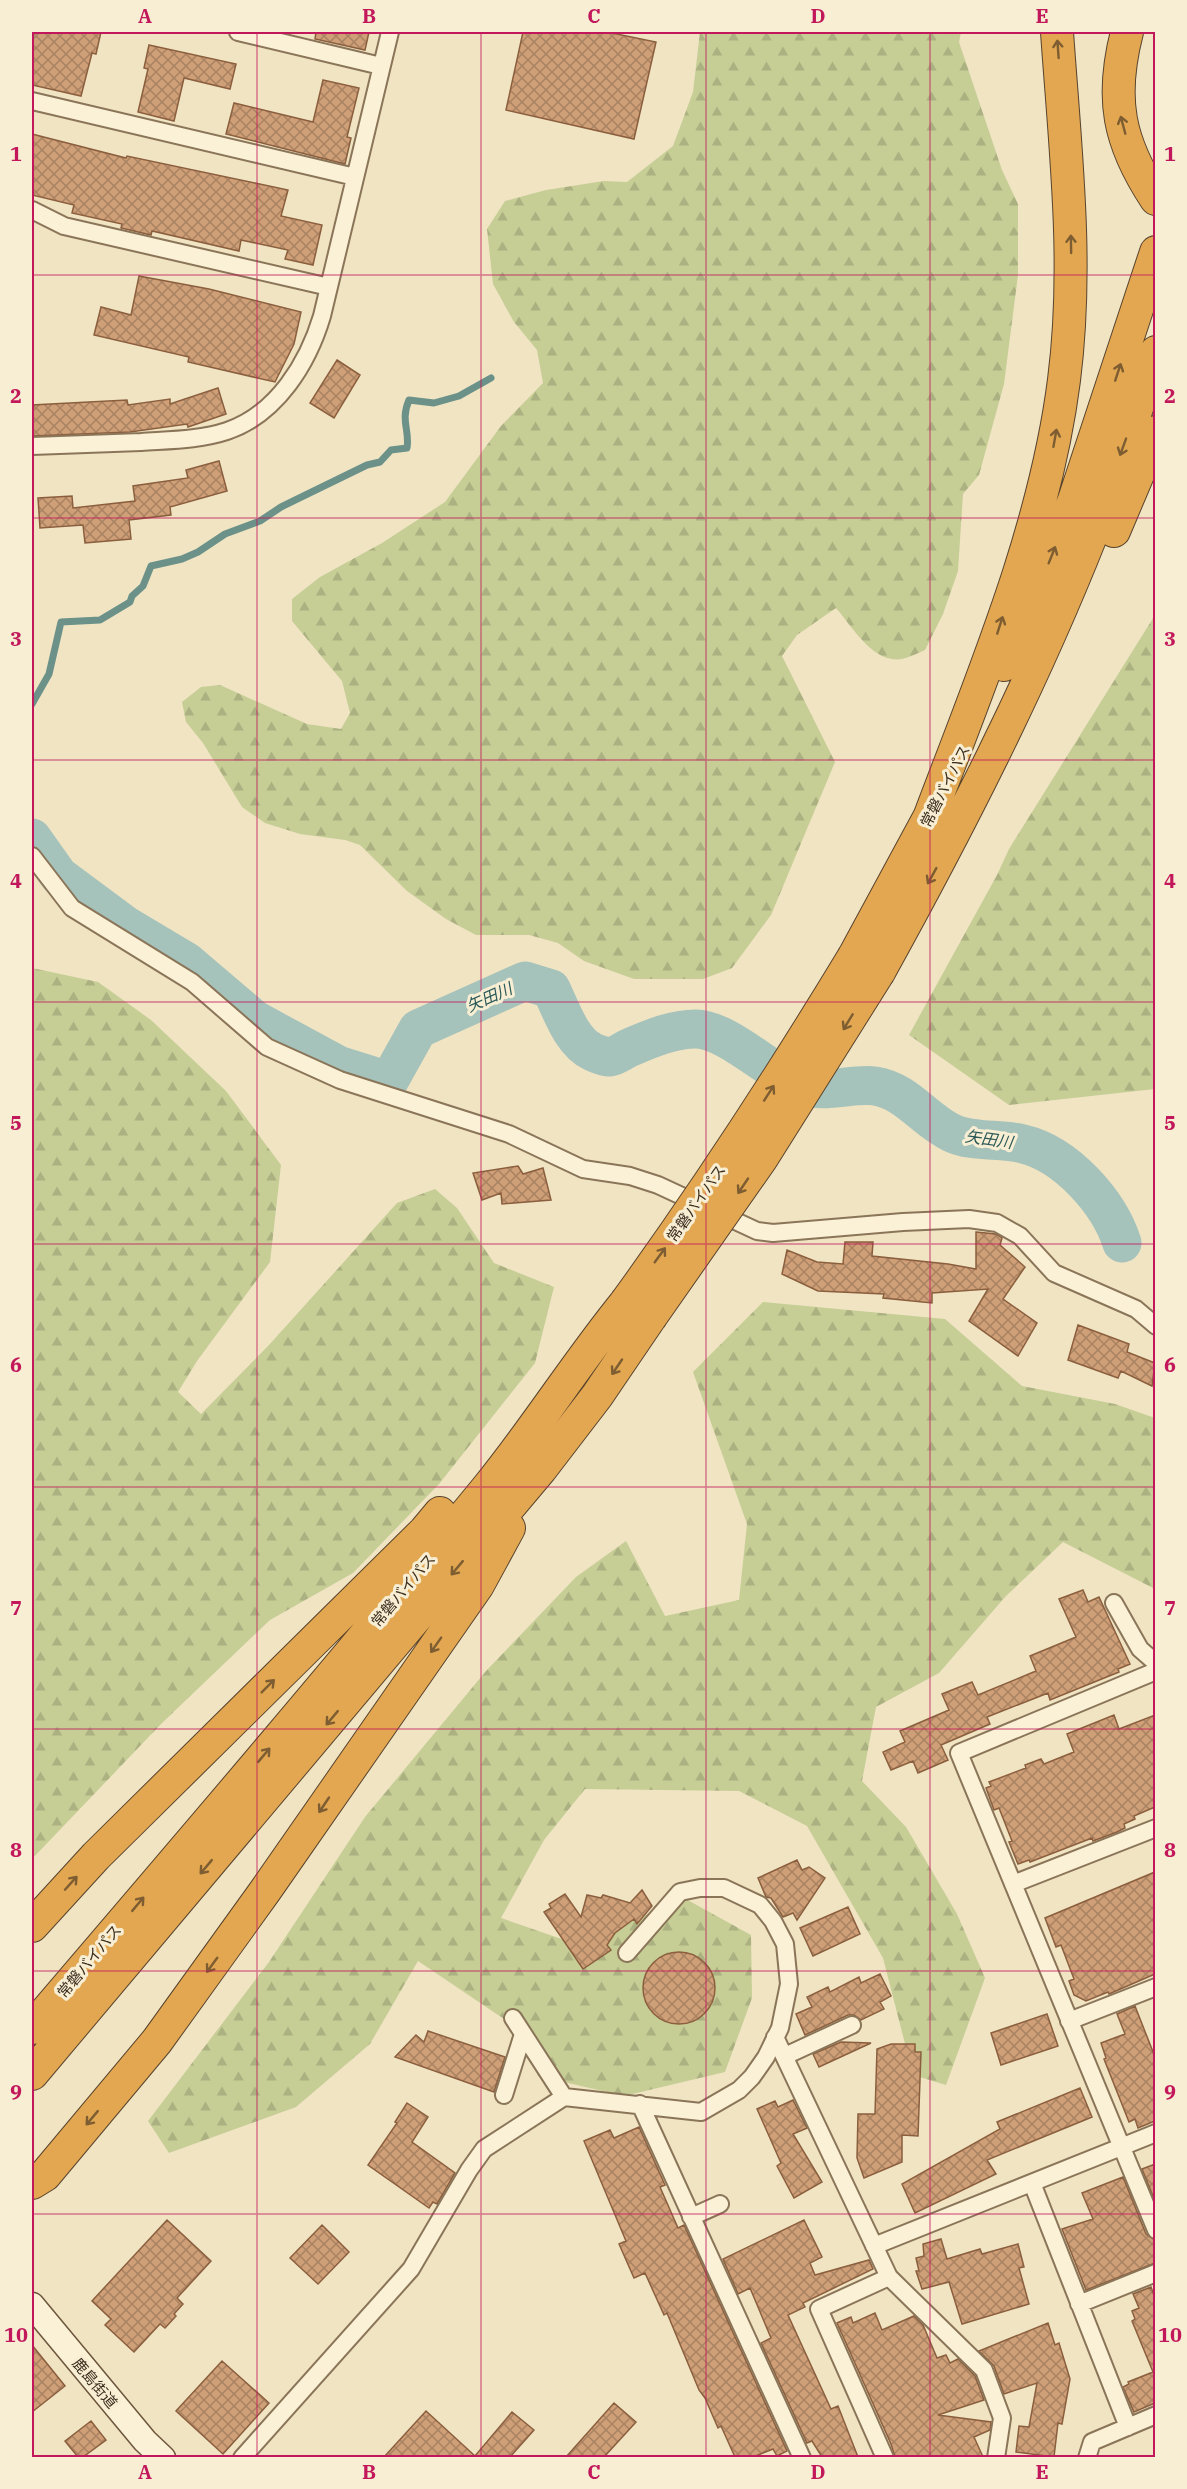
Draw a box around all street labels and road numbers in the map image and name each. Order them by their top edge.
street label: 常磐バイパス [916,742,974,830]
street label: 常磐バイパス [662,1161,730,1245]
street label: 常磐バイパス [367,1550,439,1630]
street label: 常磐バイパス [53,1921,125,2001]
street label: 鹿島街道 [68,2354,122,2412]

